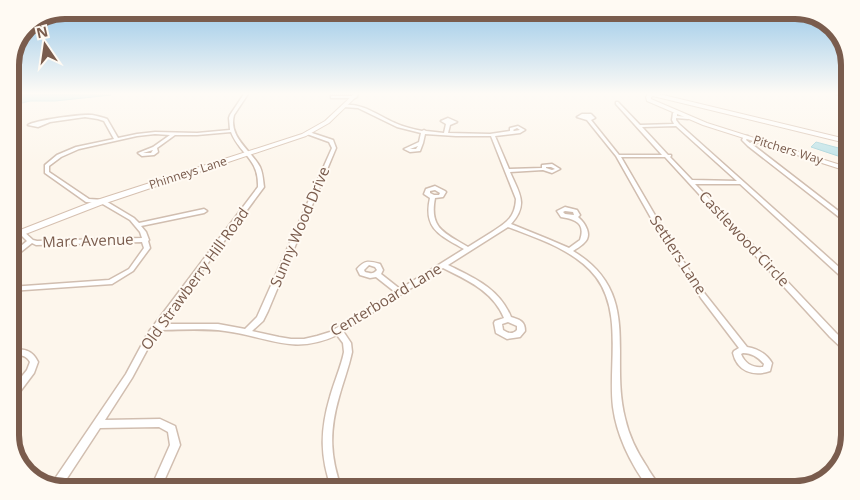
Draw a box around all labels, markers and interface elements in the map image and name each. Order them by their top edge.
north arrow [20,20,70,70]
text: N [34,21,50,42]
street label: Pitchers Way [751,131,826,168]
street label: Phinneys Lane [147,152,229,193]
street label: Sunny Wood Drive [265,163,333,290]
street label: Castlewood Circle [695,186,794,290]
street label: Old Strawberry Hill Road [136,203,253,354]
street label: Settlers Lane [646,211,712,298]
street label: Marc Avenue [42,228,134,252]
street label: Centerboard Lane [326,258,445,340]

